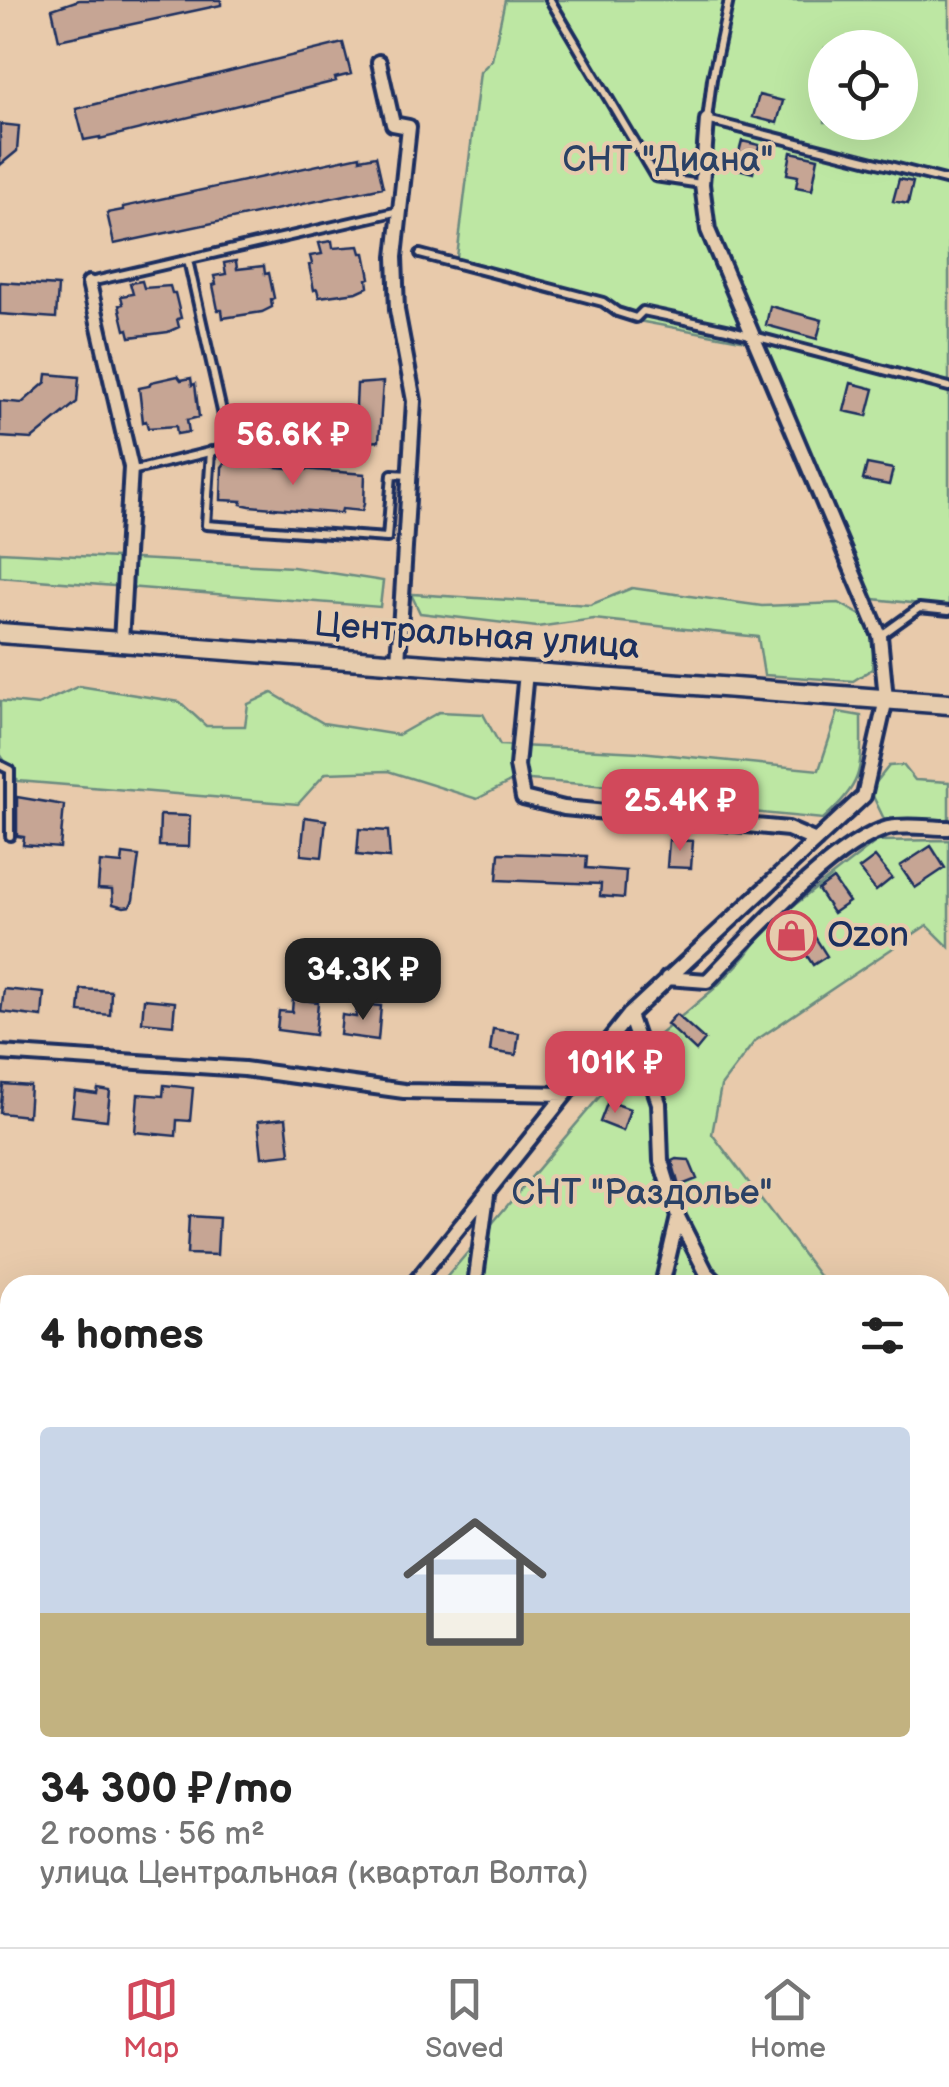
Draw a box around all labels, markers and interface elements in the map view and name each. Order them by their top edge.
map controls [808,30,918,140]
button: locate [808,30,918,140]
park label: СНТ "Диана" [562,139,774,182]
pin: 56.6K ₽ [201,403,385,488]
text: 56.6K ₽ [236,416,350,455]
street label: Центральная улица [313,603,642,669]
pin: 25.4K ₽ [588,769,772,854]
text: 25.4K ₽ [624,782,736,821]
shop icon: Ozon [766,909,818,961]
place label: Ozon [827,914,909,957]
pin: 34.3K ₽ [271,938,455,1023]
text: 34.3K ₽ [307,951,419,990]
pin: 101K ₽ [534,1031,696,1116]
text: 101K ₽ [567,1044,663,1083]
park label: СНТ "Раздолье" [511,1172,773,1215]
icon: filters [855,1308,910,1363]
text: 4 homes [40,1310,204,1361]
icon: home [385,1492,565,1672]
text: 34 300 ₽/mo [40,1764,293,1815]
text: 2 rooms · 56 m² [40,1815,265,1854]
text: улица Центральная (квартал Волта) [40,1854,588,1893]
tab: Map [123,1972,179,2065]
tab: Saved [425,1972,504,2065]
tab: Home [750,1972,826,2065]

